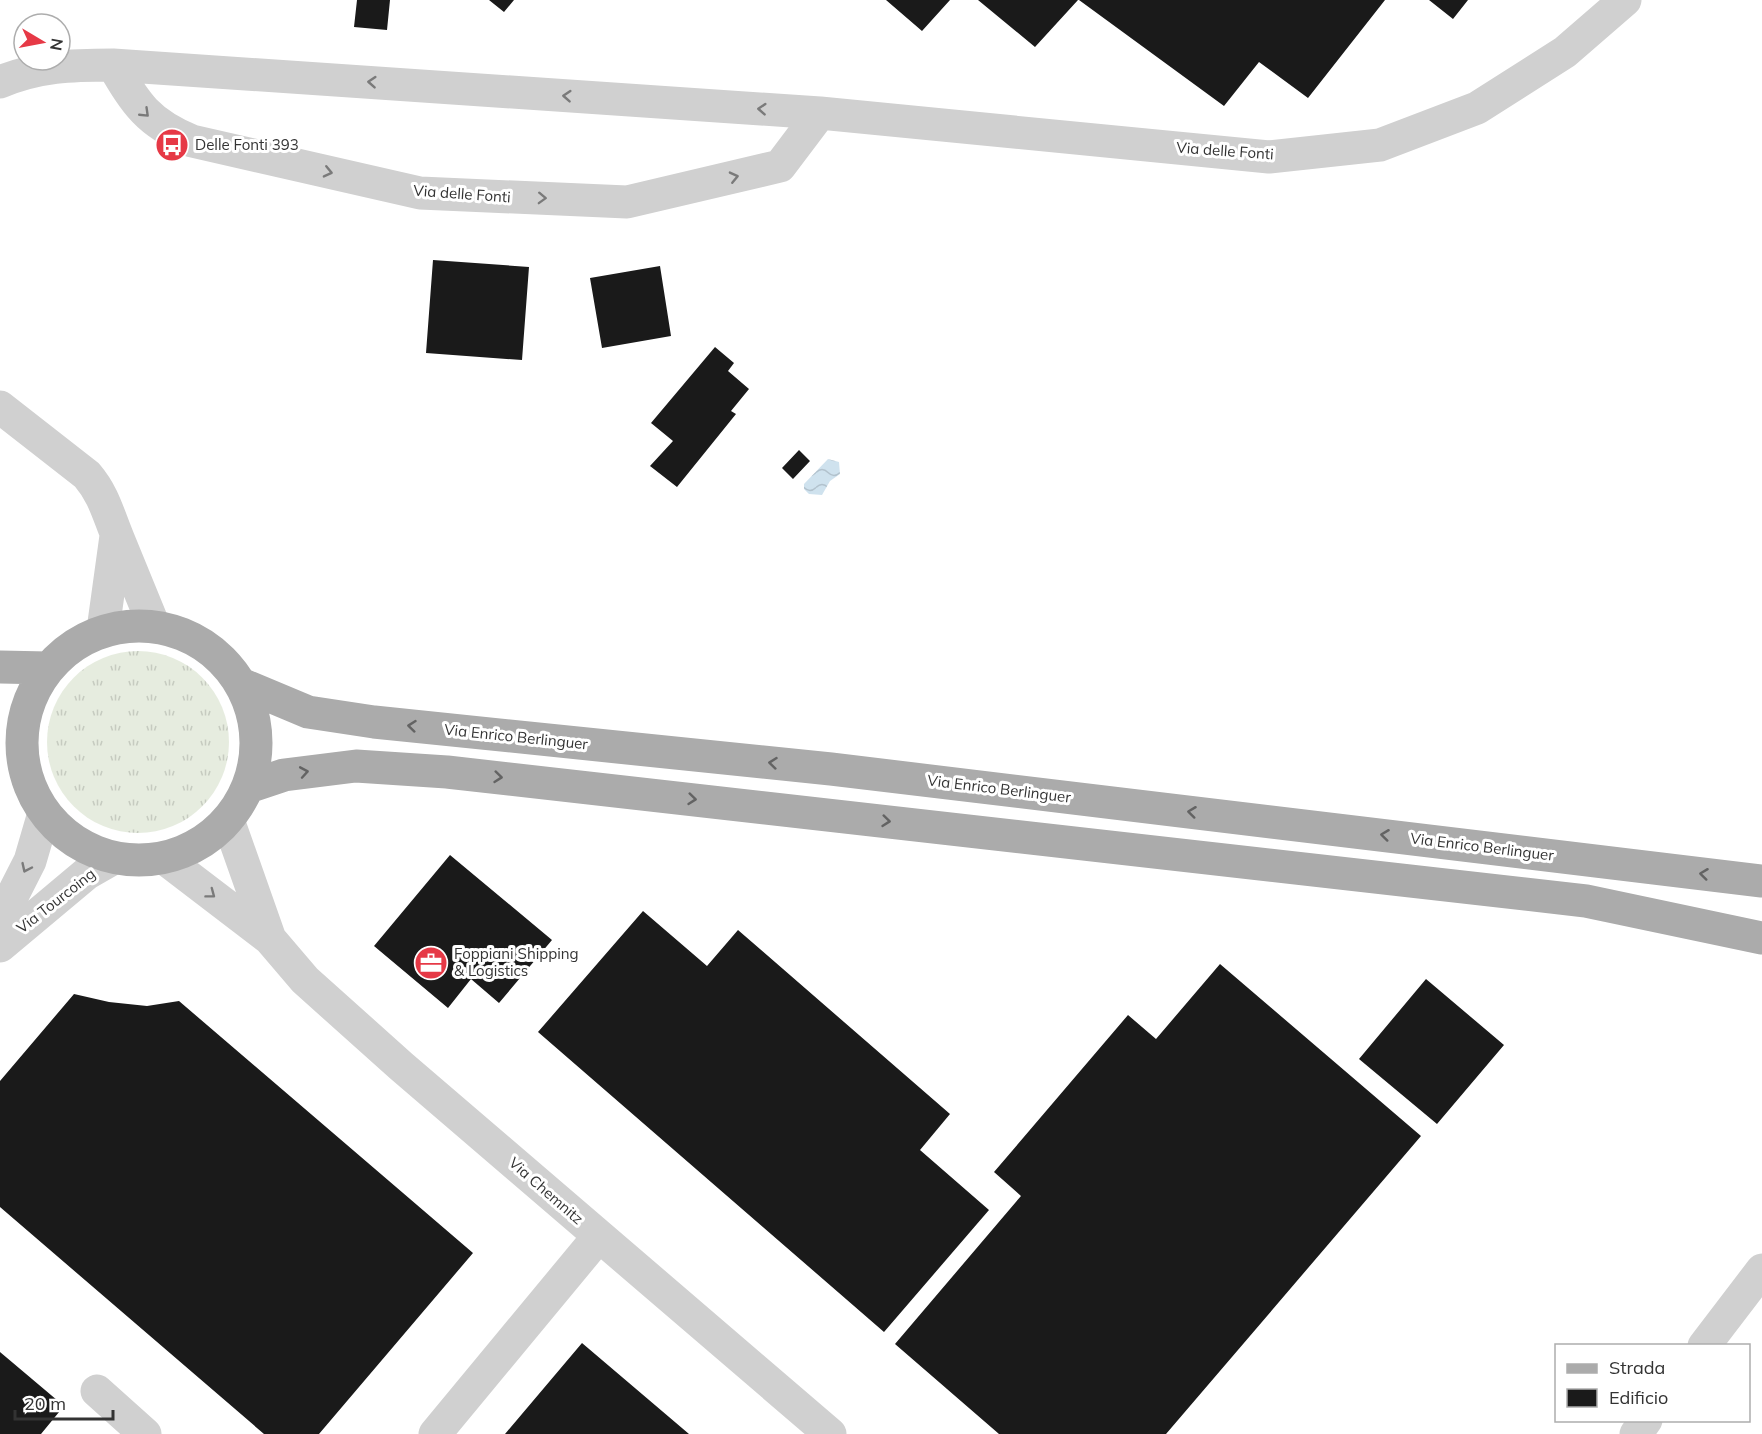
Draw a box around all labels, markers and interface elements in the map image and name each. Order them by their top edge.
north arrow [12,12,72,72]
text: N [46,37,68,52]
one-way arrow [368,76,377,89]
one-way arrow [563,89,572,102]
one-way arrow [757,103,766,116]
one-way arrow [139,106,149,117]
bus stop icon: Delle Fonti 393 [154,127,190,163]
place label: Delle Fonti 393 [195,135,299,154]
street label: Via delle Fonti [1176,138,1274,163]
one-way arrow [323,165,333,178]
one-way arrow [729,171,739,184]
street label: Via delle Fonti [413,181,511,206]
one-way arrow [538,192,547,205]
one-way arrow [407,720,416,733]
street label: Via Enrico Berlinguer [443,720,589,754]
one-way arrow [768,757,777,770]
one-way arrow [299,766,309,779]
street label: Via Enrico Berlinguer [926,770,1072,807]
one-way arrow [494,771,503,783]
one-way arrow [688,793,697,805]
one-way arrow [1187,806,1196,819]
one-way arrow [881,815,890,827]
street label: Via Enrico Berlinguer [1409,828,1555,865]
one-way arrow [1381,829,1390,842]
one-way arrow [22,862,34,873]
street label: Via Tourcoing [13,864,99,937]
one-way arrow [1699,868,1709,880]
one-way arrow [204,886,215,897]
place label: Foppiani Shipping & Logistics [454,944,579,980]
office icon: Foppiani Shipping & Logistics [413,945,449,981]
street label: Via Chemnitz [505,1153,588,1228]
legend [1555,1344,1750,1422]
text: Strada [1609,1356,1665,1379]
scale bar [15,1383,112,1421]
text: Edificio [1609,1386,1668,1409]
text: 20 m [24,1392,66,1415]

